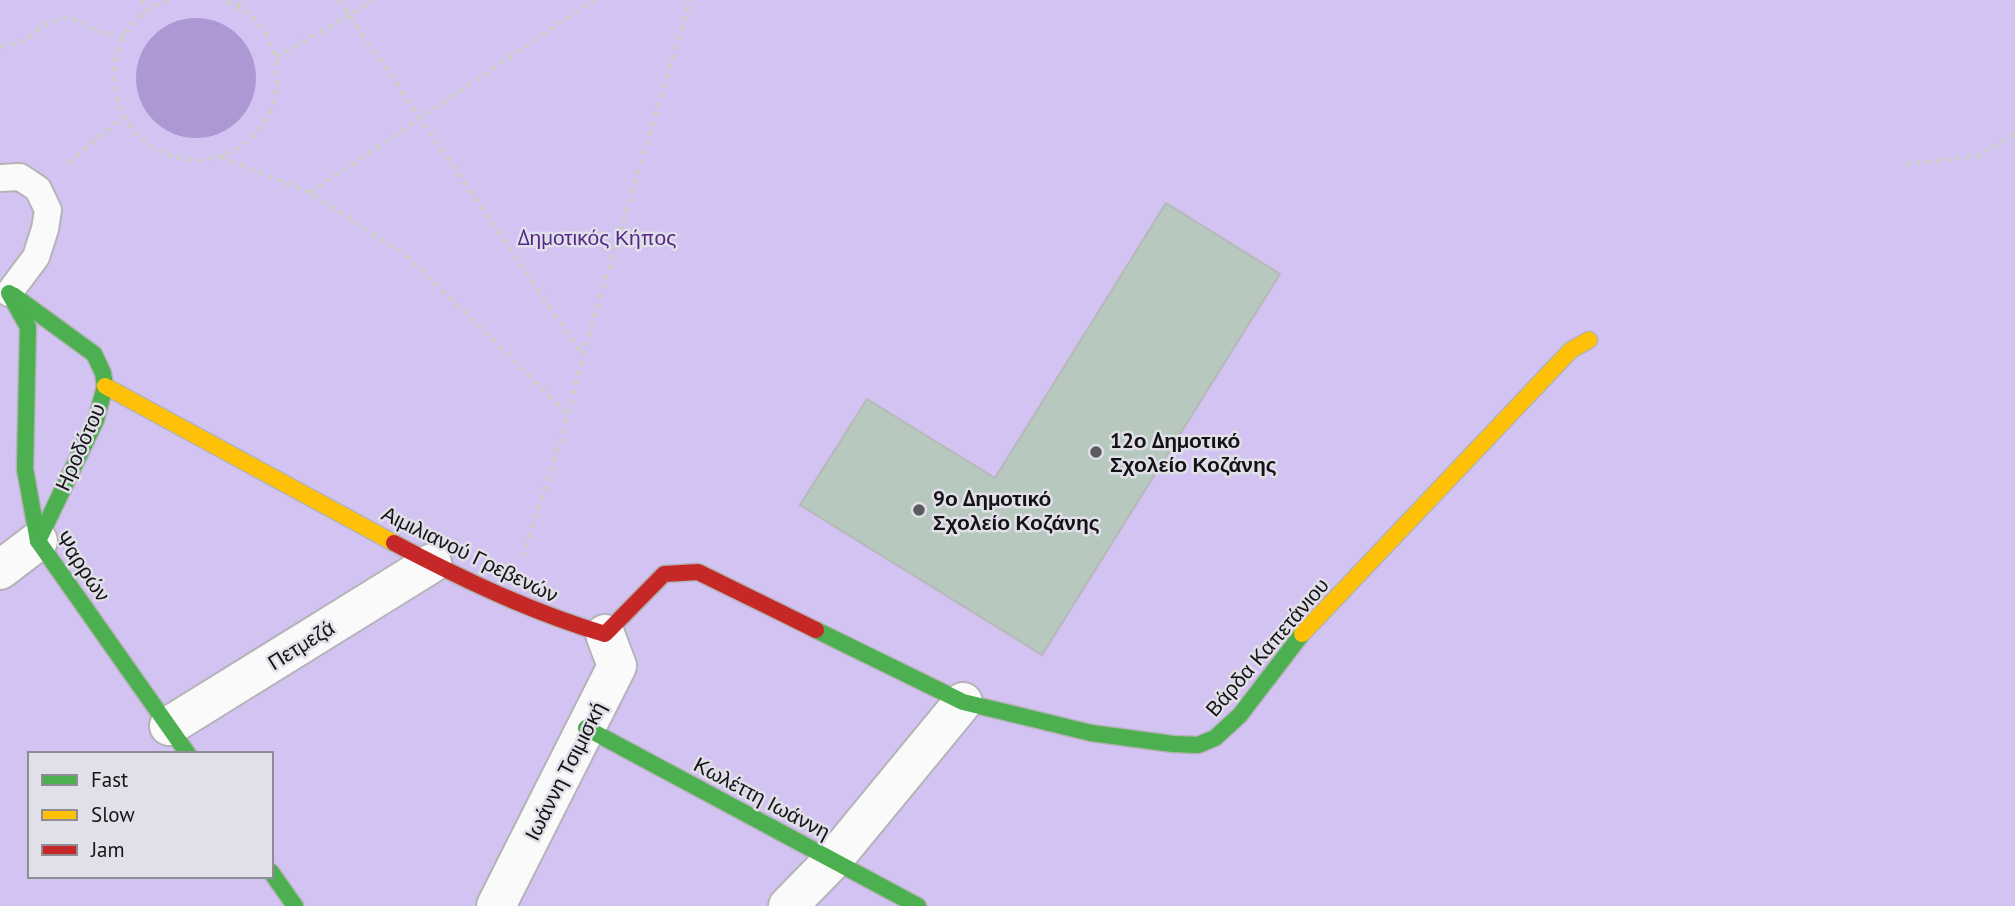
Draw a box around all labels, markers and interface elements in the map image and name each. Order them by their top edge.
park label: Δημοτικός Κήπος [518,224,676,251]
street label: Ηροδότου [49,399,111,495]
place label: 12ο Δημοτικό Σχολείο Κοζάνης [1110,427,1277,478]
marker: 12ο Δημοτικό Σχολείο Κοζάνης [1088,444,1104,460]
place label: 9ο Δημοτικό Σχολείο Κοζάνης [933,485,1100,536]
street label: Αιμιλιανού Γρεβενών [377,500,563,608]
marker: 9ο Δημοτικό Σχολείο Κοζάνης [911,502,927,518]
street label: Ψαρρών [50,525,116,607]
street label: Βάρδα Καπετάνιου [1199,572,1335,722]
street label: Πετμεζά [263,614,339,676]
street label: Ιωάννη Τσιμισκή [518,697,612,845]
street label: Κωλέττη Ιωάννη [689,751,835,845]
legend [28,752,273,878]
text: Fast [91,766,128,793]
text: Slow [91,801,135,828]
text: Jam [90,836,125,863]

